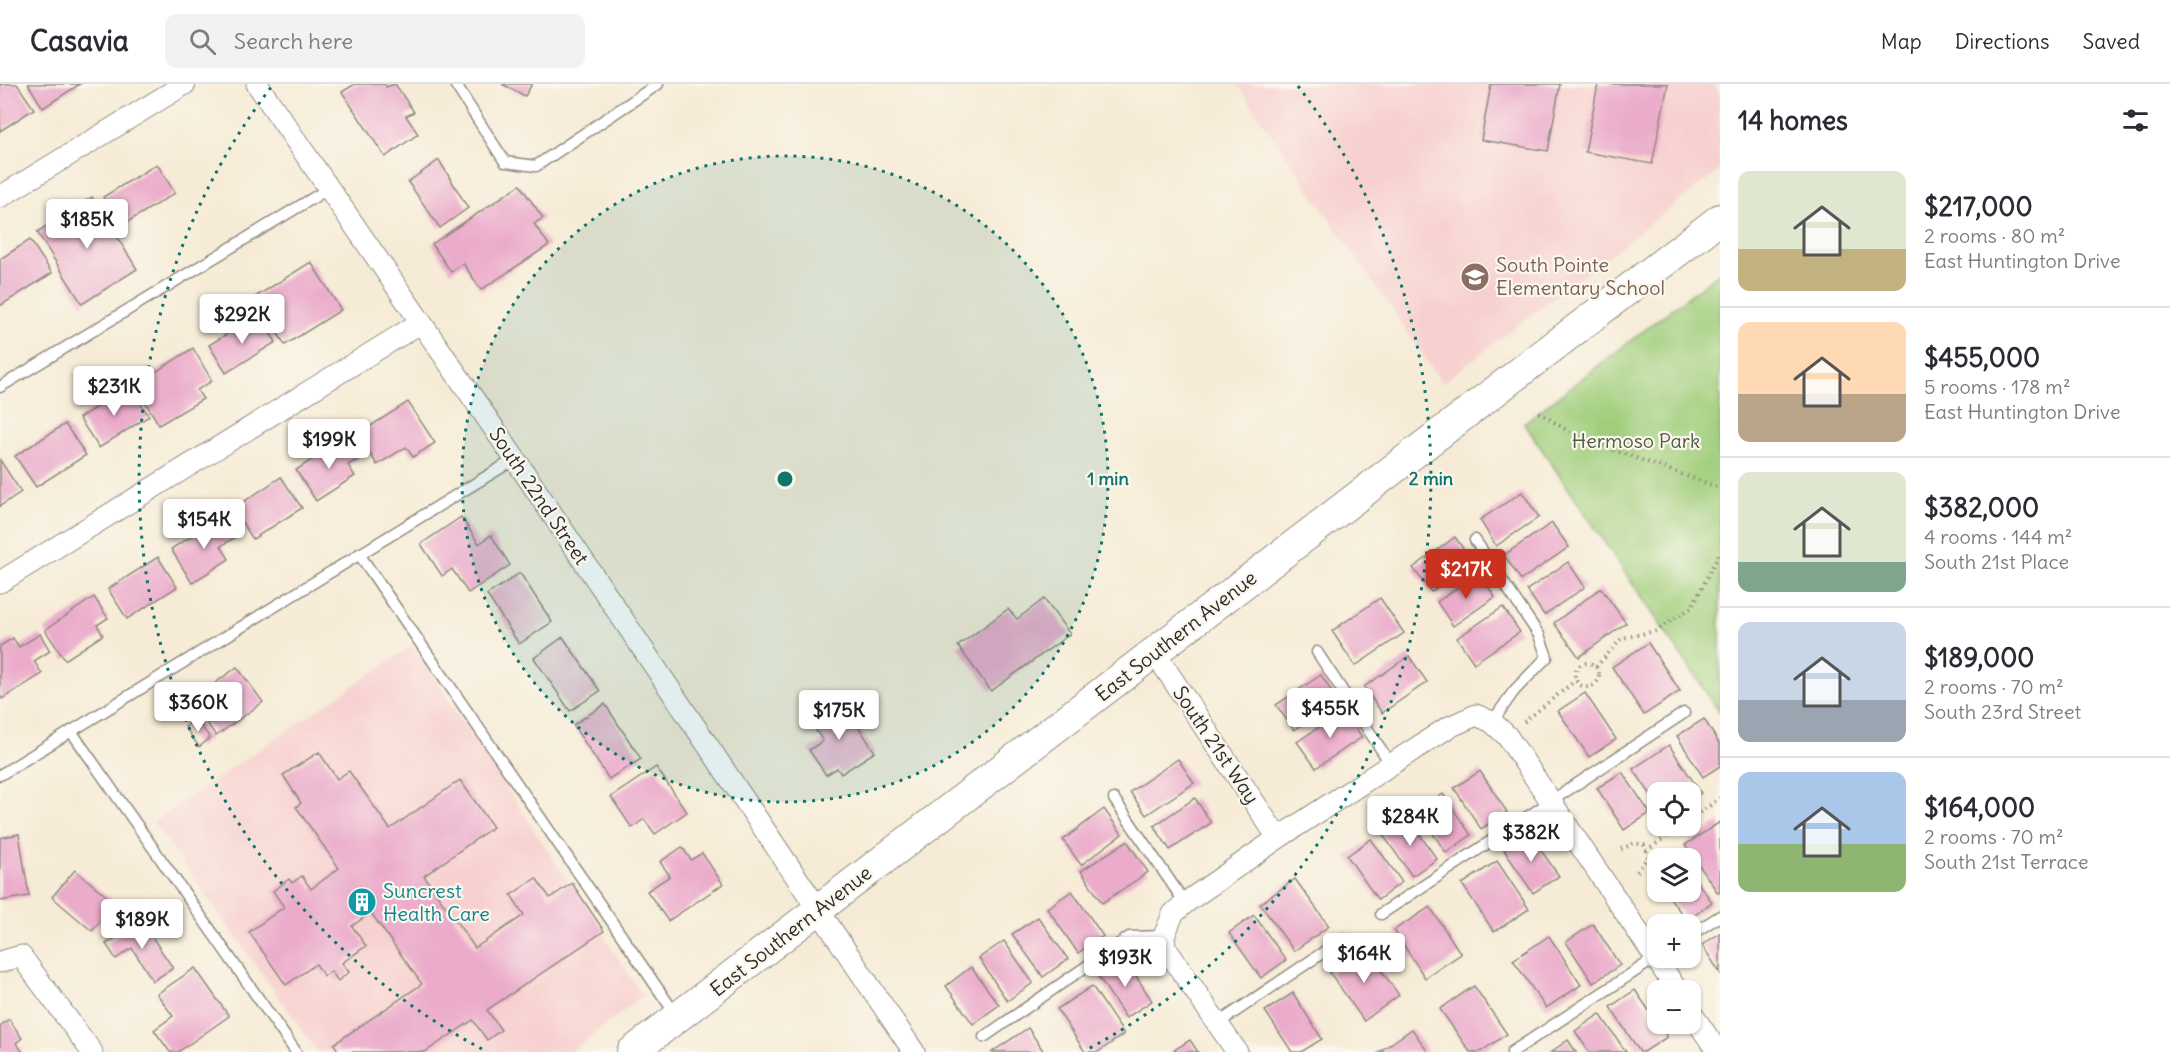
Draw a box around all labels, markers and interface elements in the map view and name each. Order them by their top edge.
search box [165,14,585,68]
text: Casavia [30,23,129,59]
icon: search [186,25,219,58]
text: Search here [234,27,353,55]
text: Map [1881,28,1922,55]
text: Directions [1955,28,2049,55]
text: Saved [2082,28,2140,55]
text: 14 homes [1738,104,1848,137]
icon: filters [2119,104,2152,137]
text: $217,000 [1924,190,2033,223]
icon: home [1786,195,1858,267]
pin: $185K [45,199,129,250]
text: $185K [60,206,114,231]
text: 2 rooms · 80 m² [1924,223,2065,248]
text: East Huntington Drive [1924,248,2121,273]
place label: South Pointe Elementary School [1496,252,1665,300]
school or university icon: South Pointe Elementary School [1459,261,1491,293]
pin: $292K [200,294,284,345]
text: $292K [214,301,270,326]
text: $455,000 [1924,341,2040,374]
icon: home [1786,346,1858,418]
pin: $231K [72,366,156,417]
text: $231K [87,373,141,398]
text: 5 rooms · 178 m² [1924,374,2070,399]
text: East Huntington Drive [1924,399,2121,424]
pin: $199K [287,419,371,470]
street label: South 22nd Street [484,422,595,569]
text: $199K [302,426,356,451]
park label: Hermoso Park [1572,428,1700,453]
text: 1 min [1087,467,1129,490]
text: 2 min [1409,467,1454,490]
centre of rings [775,469,795,489]
text: $382,000 [1924,491,2039,524]
icon: home [1786,496,1858,568]
pin: $154K [162,499,246,550]
text: $154K [177,506,231,531]
text: 4 rooms · 144 m² [1924,524,2072,549]
pin: $217K [1424,549,1508,600]
text: South 21st Place [1924,549,2069,574]
text: $217K [1440,556,1492,581]
street label: East Southern Avenue [1090,565,1261,706]
text: $189,000 [1924,641,2034,674]
icon: home [1786,646,1858,718]
text: 2 rooms · 70 m² [1924,674,2064,699]
street label: South 21st Way [1168,681,1265,808]
pin: $360K [156,682,240,733]
pin: $455K [1288,688,1372,739]
text: $360K [168,689,228,714]
pin: $175K [797,690,881,741]
text: $455K [1301,695,1359,720]
text: $175K [813,697,865,722]
text: South 23rd Street [1924,699,2081,724]
map controls [1647,782,1701,1034]
button: locate [1647,782,1701,836]
text: $164,000 [1924,791,2035,824]
pin: $284K [1368,796,1452,847]
icon: home [1786,796,1858,868]
text: $284K [1381,803,1439,828]
pin: $382K [1489,812,1573,863]
text: $382K [1502,819,1560,844]
text: 2 rooms · 70 m² [1924,824,2064,849]
button: layers [1647,848,1701,902]
text: South 21st Terrace [1924,849,2088,874]
street label: East Southern Avenue [705,860,876,1001]
place label: Suncrest Health Care [383,878,490,926]
building icon: Suncrest Health Care [346,886,378,918]
pin: $189K [100,899,184,950]
text: $189K [115,906,169,931]
button: + [1647,914,1701,968]
pin: $164K [1322,933,1406,984]
pin: $193K [1083,937,1167,988]
text: $164K [1337,940,1391,965]
text: $193K [1098,944,1152,969]
button: − [1647,980,1701,1034]

